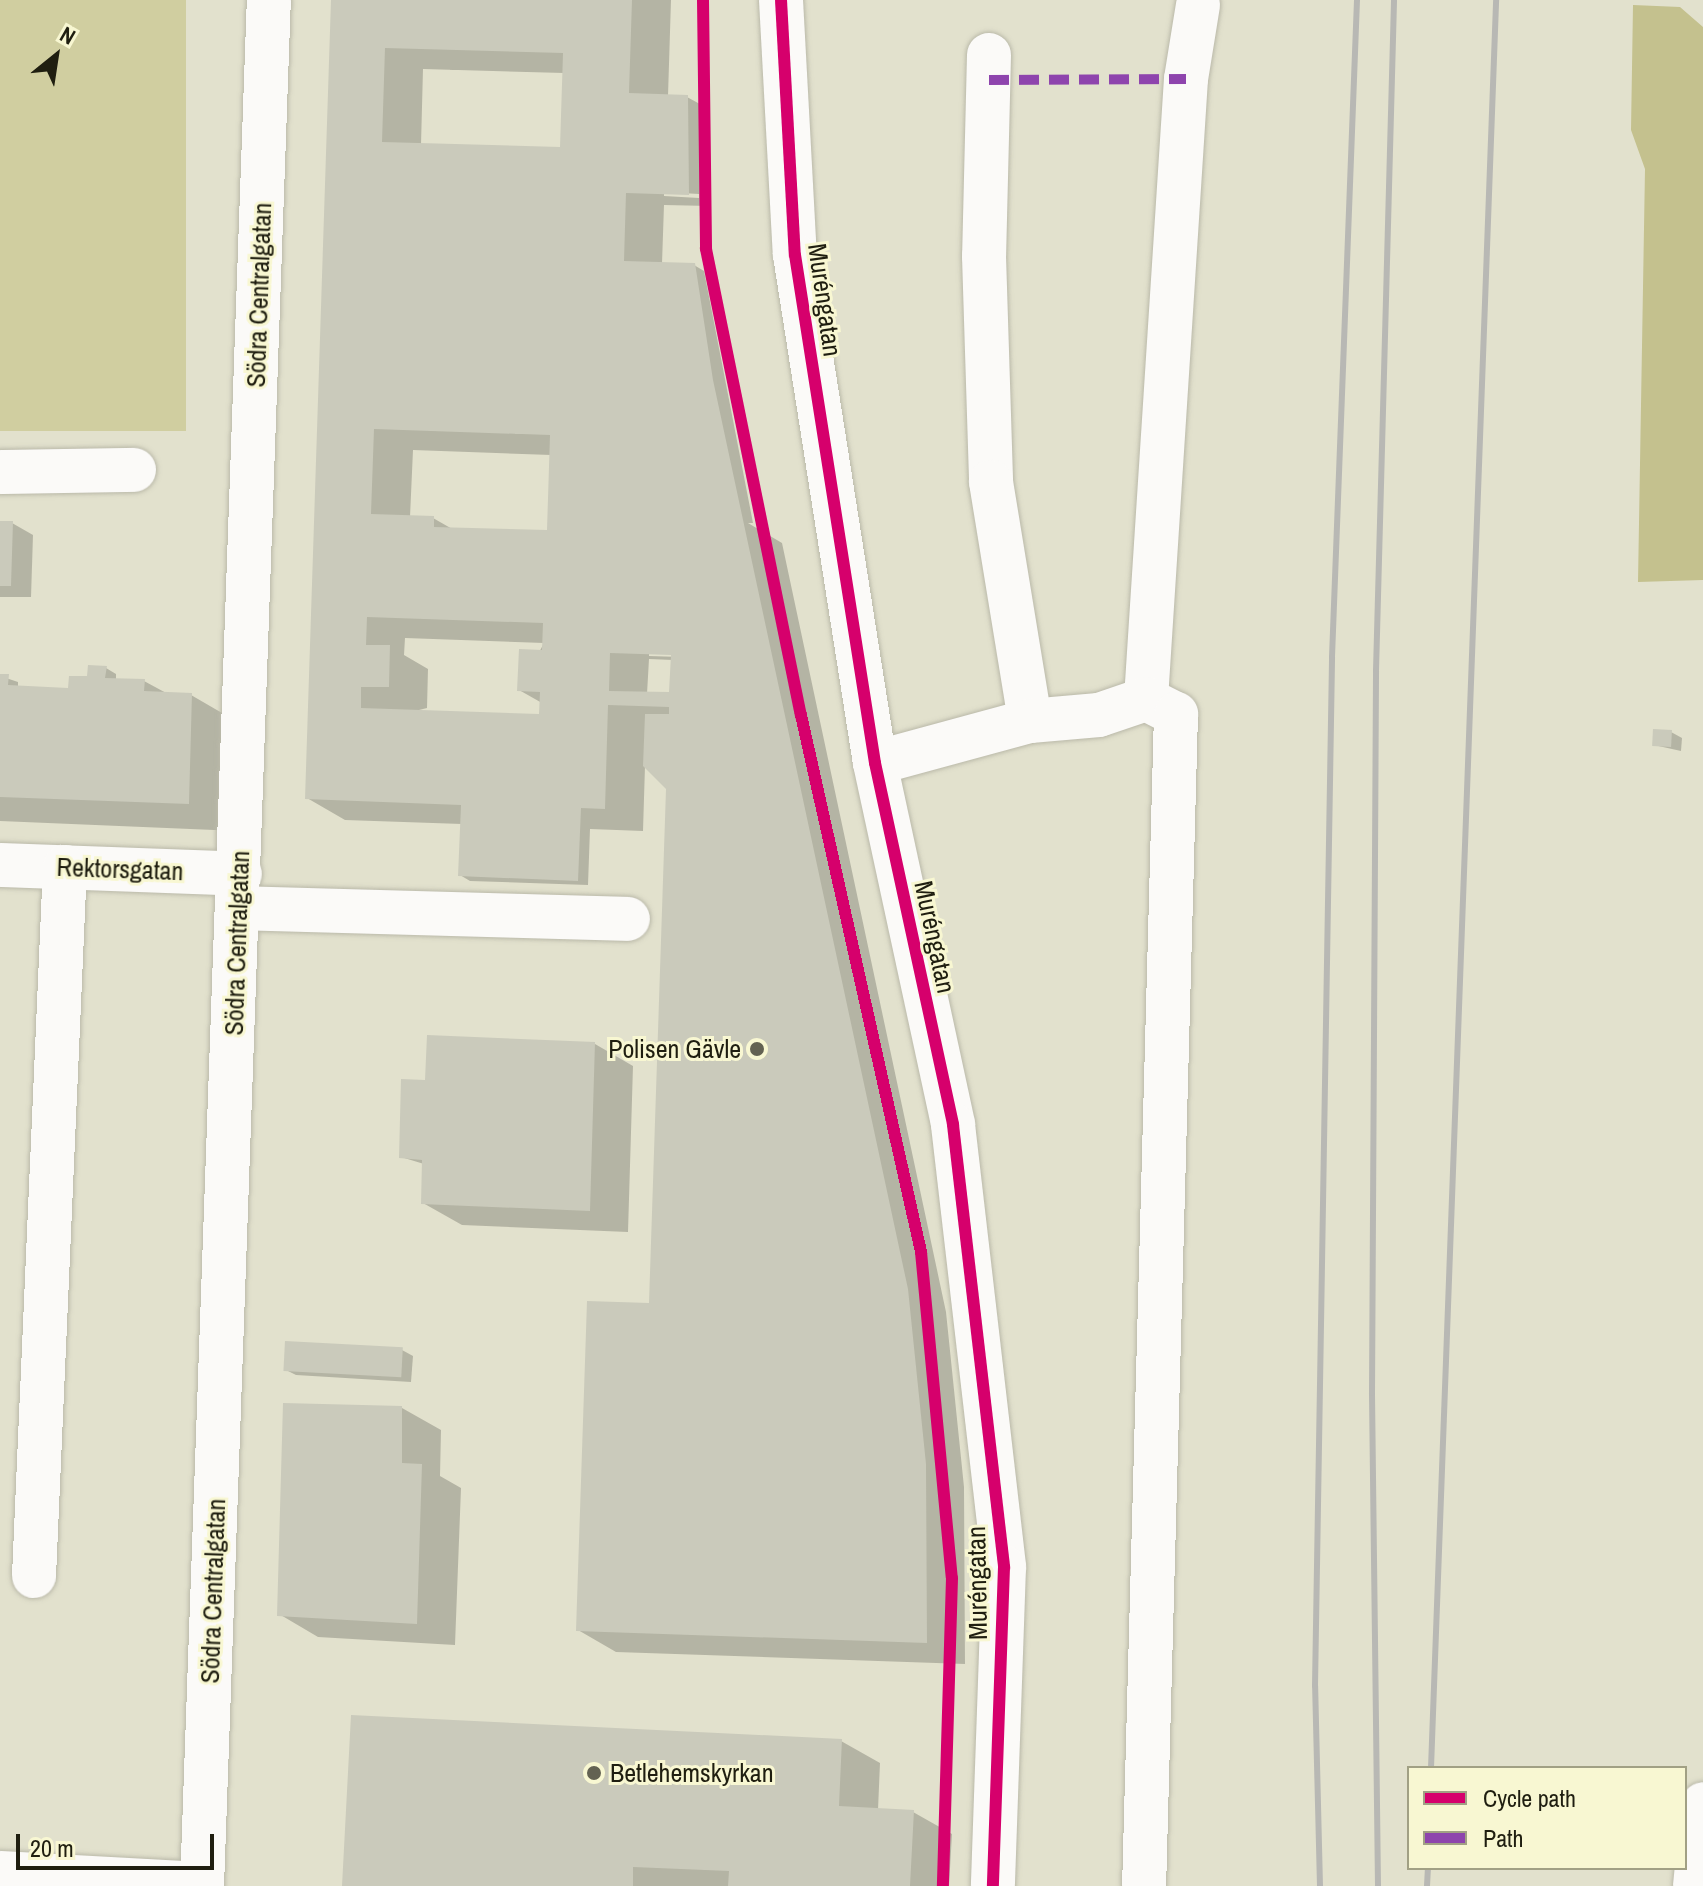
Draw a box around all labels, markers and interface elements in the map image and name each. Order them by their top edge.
north arrow [16,16,96,96]
text: N [55,19,81,51]
street label: Södra Centralgatan [240,202,278,388]
street label: Muréngatan [802,241,848,359]
street label: Södra Centralgatan [218,850,256,1036]
street label: Rektorsgatan [56,851,184,887]
street label: Muréngatan [908,878,962,996]
place label: Polisen Gävle [608,1033,741,1065]
marker: Polisen Gävle [748,1040,766,1058]
street label: Södra Centralgatan [194,1498,232,1684]
street label: Muréngatan [960,1526,994,1640]
place label: Betlehemskyrkan [610,1757,774,1789]
marker: Betlehemskyrkan [585,1764,603,1782]
legend [1407,1766,1687,1870]
text: Cycle path [1483,1782,1576,1814]
scale bar [20,1818,218,1868]
text: Path [1483,1822,1524,1854]
text: 20 m [30,1832,74,1864]

